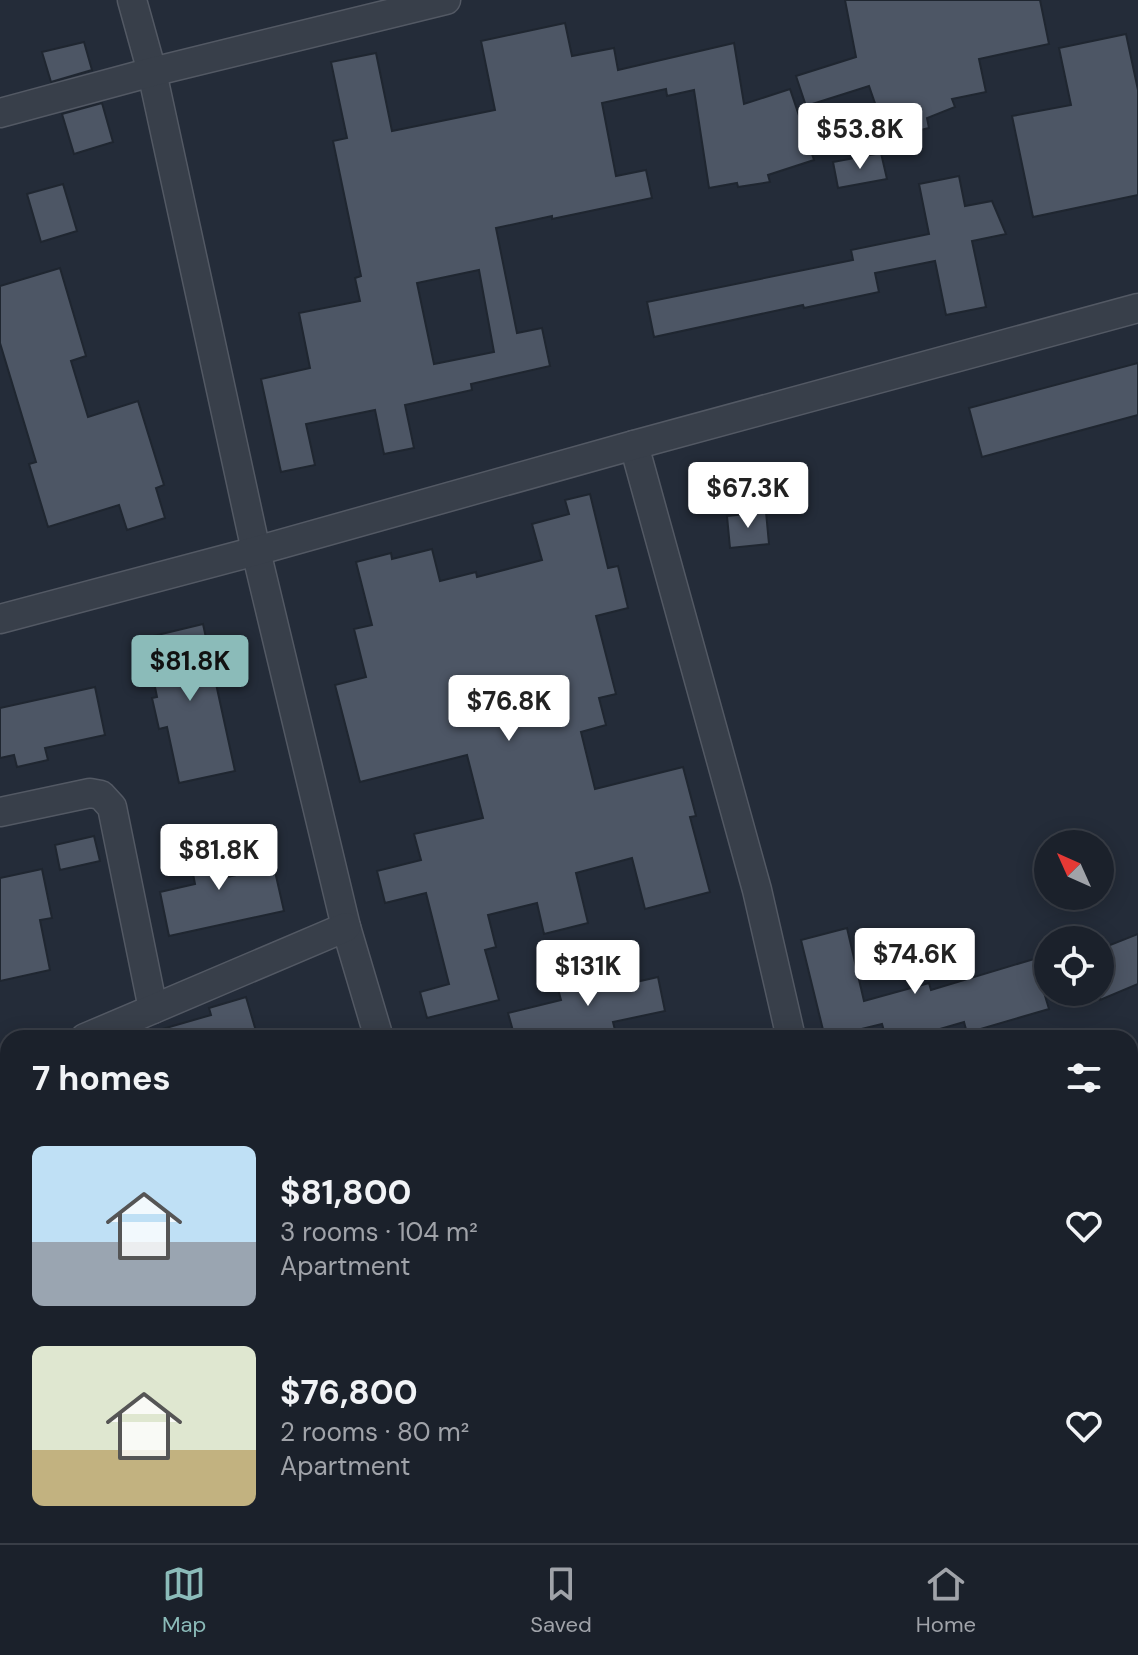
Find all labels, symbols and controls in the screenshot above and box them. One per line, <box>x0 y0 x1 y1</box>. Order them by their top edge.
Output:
pin: $53.8K <box>795 103 925 171</box>
text: $53.8K <box>816 112 904 146</box>
pin: $67.3K <box>683 462 813 530</box>
text: $67.3K <box>706 471 790 505</box>
pin: $81.8K <box>125 635 255 703</box>
text: $81.8K <box>149 644 231 678</box>
pin: $76.8K <box>444 675 574 743</box>
text: $76.8K <box>467 684 551 718</box>
pin: $81.8K <box>154 824 284 892</box>
north arrow <box>1034 830 1114 910</box>
map controls <box>1034 830 1114 1006</box>
text: $81.8K <box>178 833 260 867</box>
button: locate <box>1034 926 1114 1006</box>
pin: $74.6K <box>850 928 980 996</box>
text: $74.6K <box>873 937 957 971</box>
pin: $131K <box>532 940 644 1008</box>
text: $131K <box>554 949 622 983</box>
text: 7 homes <box>32 1056 171 1101</box>
icon: filters <box>1062 1056 1106 1100</box>
text: $81,800 <box>280 1170 412 1215</box>
icon: home <box>96 1178 192 1274</box>
icon: heart <box>1062 1204 1106 1248</box>
text: 3 rooms · 104 m² <box>280 1215 478 1249</box>
text: Apartment <box>280 1249 411 1283</box>
text: $76,800 <box>280 1370 418 1415</box>
icon: home <box>96 1378 192 1474</box>
icon: heart <box>1062 1404 1106 1448</box>
text: 2 rooms · 80 m² <box>280 1415 469 1449</box>
text: Apartment <box>280 1449 411 1483</box>
tab: Map <box>162 1562 206 1639</box>
tab: Saved <box>530 1562 592 1639</box>
tab: Home <box>916 1562 976 1639</box>

